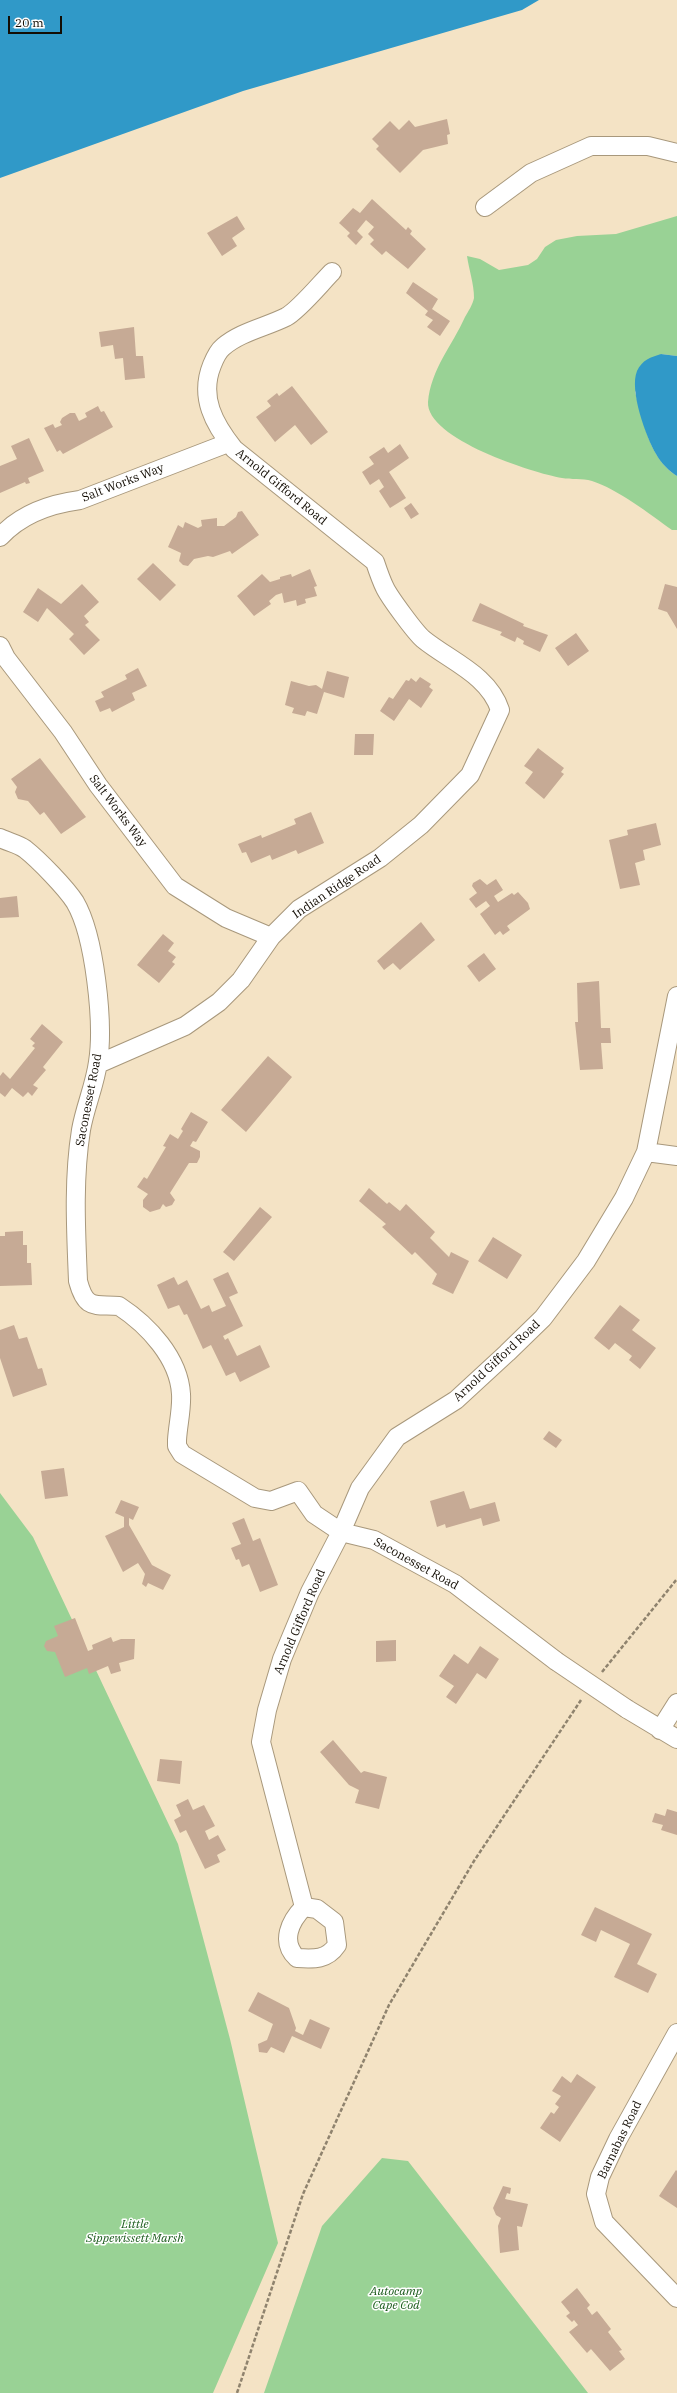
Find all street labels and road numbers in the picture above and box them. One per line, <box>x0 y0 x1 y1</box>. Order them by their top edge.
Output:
street label: Arnold Gifford Road <box>233 446 329 528</box>
street label: Salt Works Way <box>80 461 166 505</box>
street label: Salt Works Way <box>86 772 150 850</box>
street label: Indian Ridge Road <box>290 852 384 922</box>
street label: Saconesset Road <box>73 1052 105 1148</box>
street label: Arnold Gifford Road <box>451 1317 543 1405</box>
street label: Saconesset Road <box>371 1535 461 1593</box>
street label: Arnold Gifford Road <box>271 1567 329 1677</box>
street label: Barnabas Road <box>595 2099 645 2181</box>

